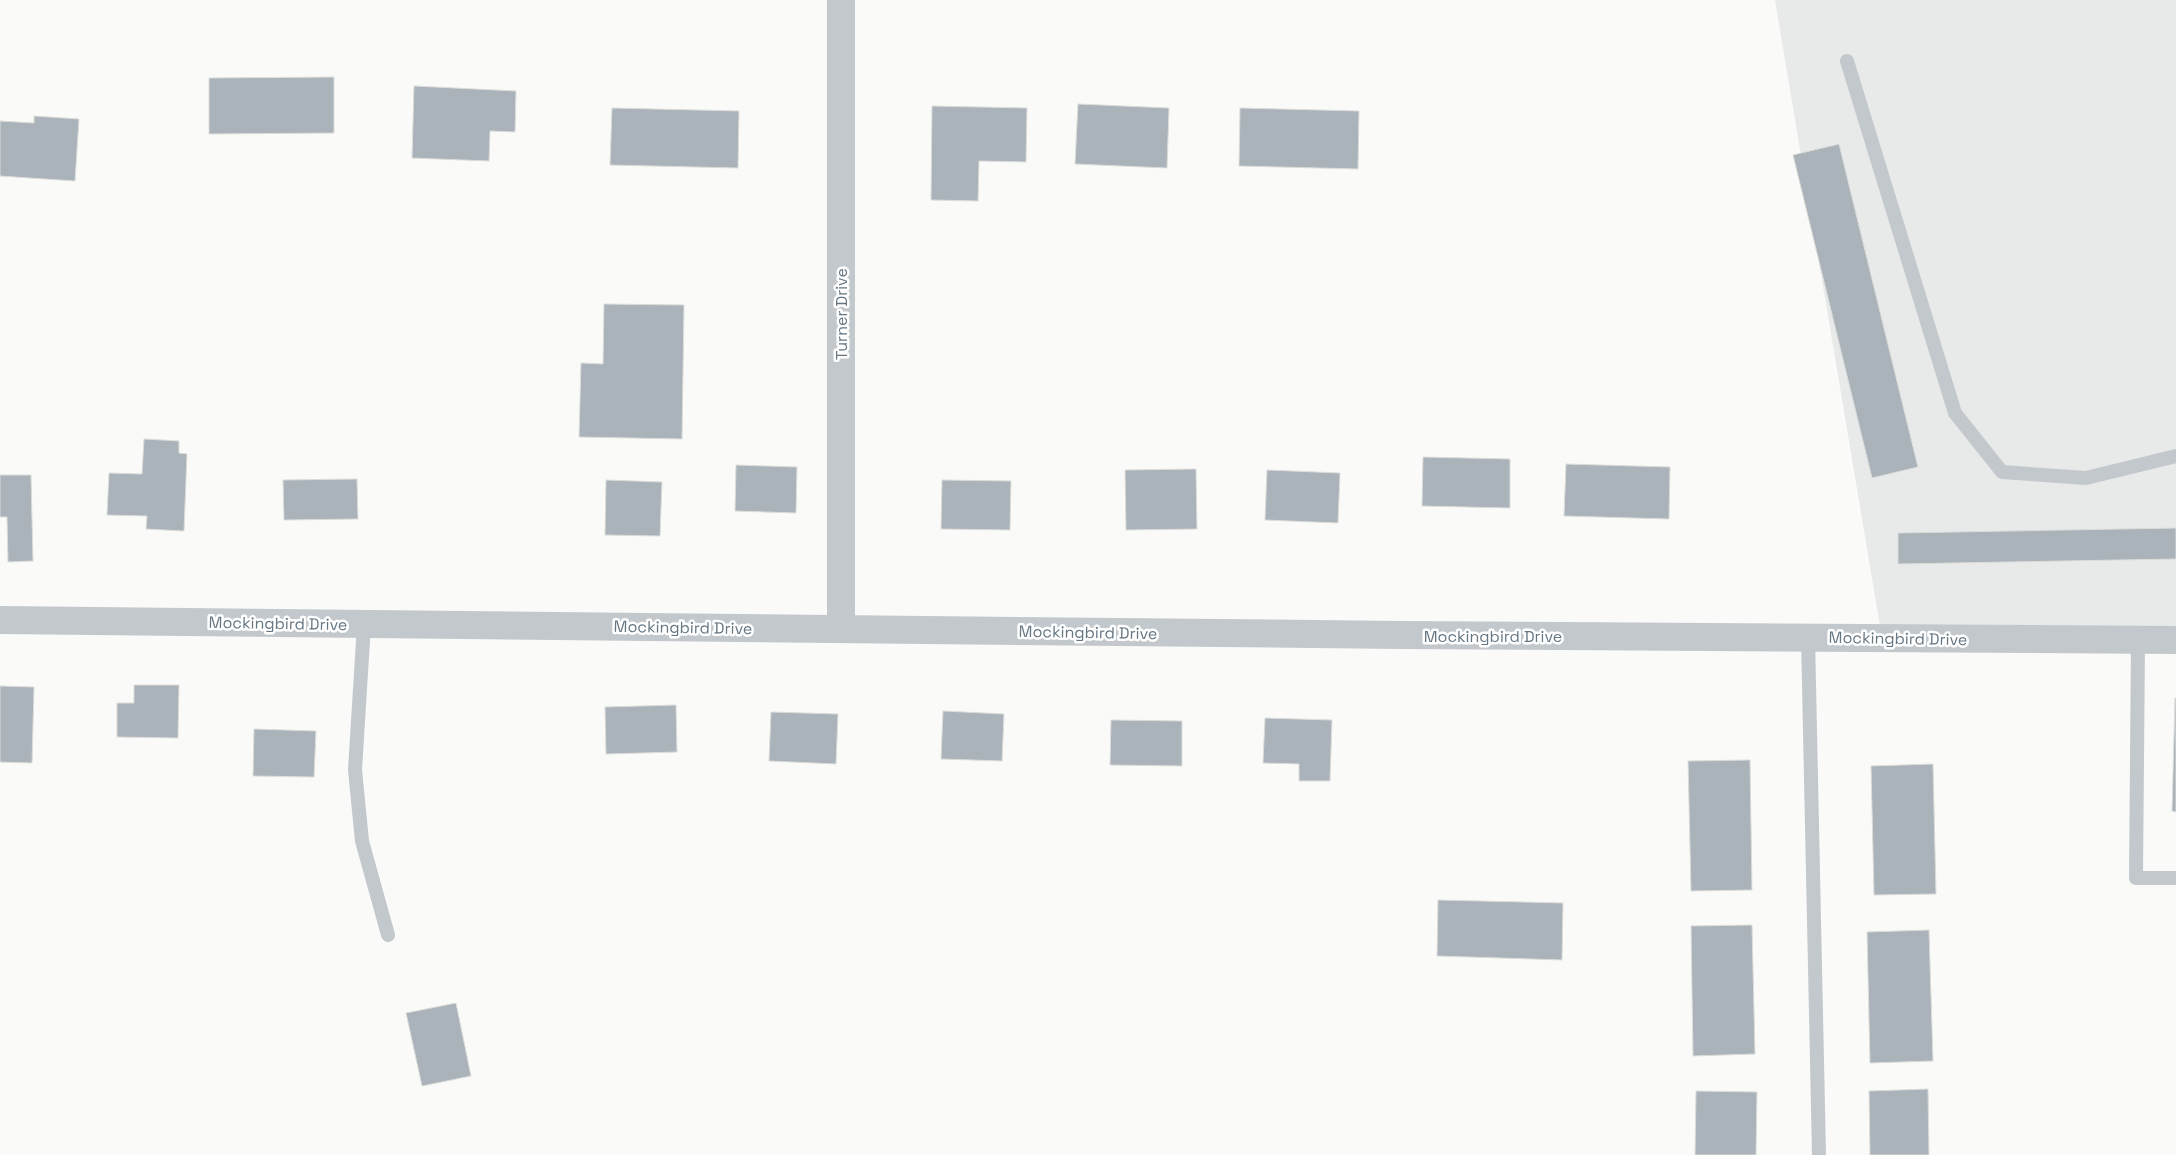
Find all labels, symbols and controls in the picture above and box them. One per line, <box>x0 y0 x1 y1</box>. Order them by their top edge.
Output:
street label: Turner Drive <box>831 268 852 360</box>
street label: Mockingbird Drive <box>209 612 347 635</box>
street label: Mockingbird Drive <box>614 616 752 639</box>
street label: Mockingbird Drive <box>1019 621 1157 644</box>
street label: Mockingbird Drive <box>1424 626 1562 647</box>
street label: Mockingbird Drive <box>1829 627 1967 650</box>

